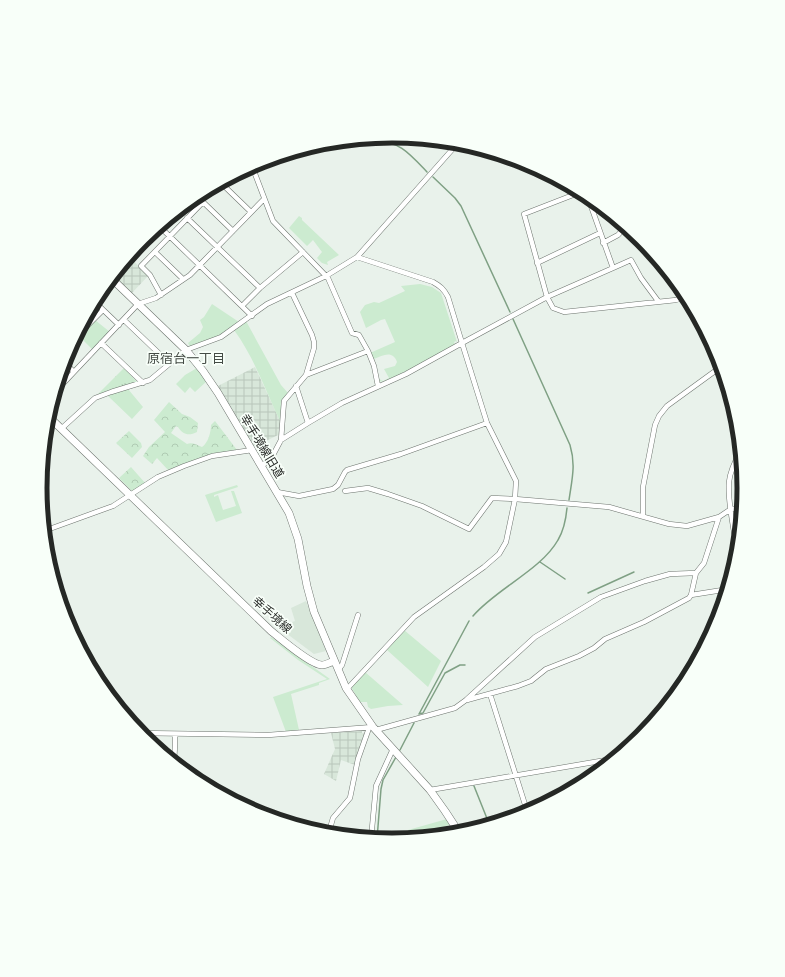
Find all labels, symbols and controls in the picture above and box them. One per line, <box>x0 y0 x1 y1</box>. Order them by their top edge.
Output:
district label: 原宿台一丁目 <box>147 350 225 367</box>
street label: 幸手境線旧道 <box>237 411 287 481</box>
street label: 幸手境線 <box>249 593 295 637</box>

